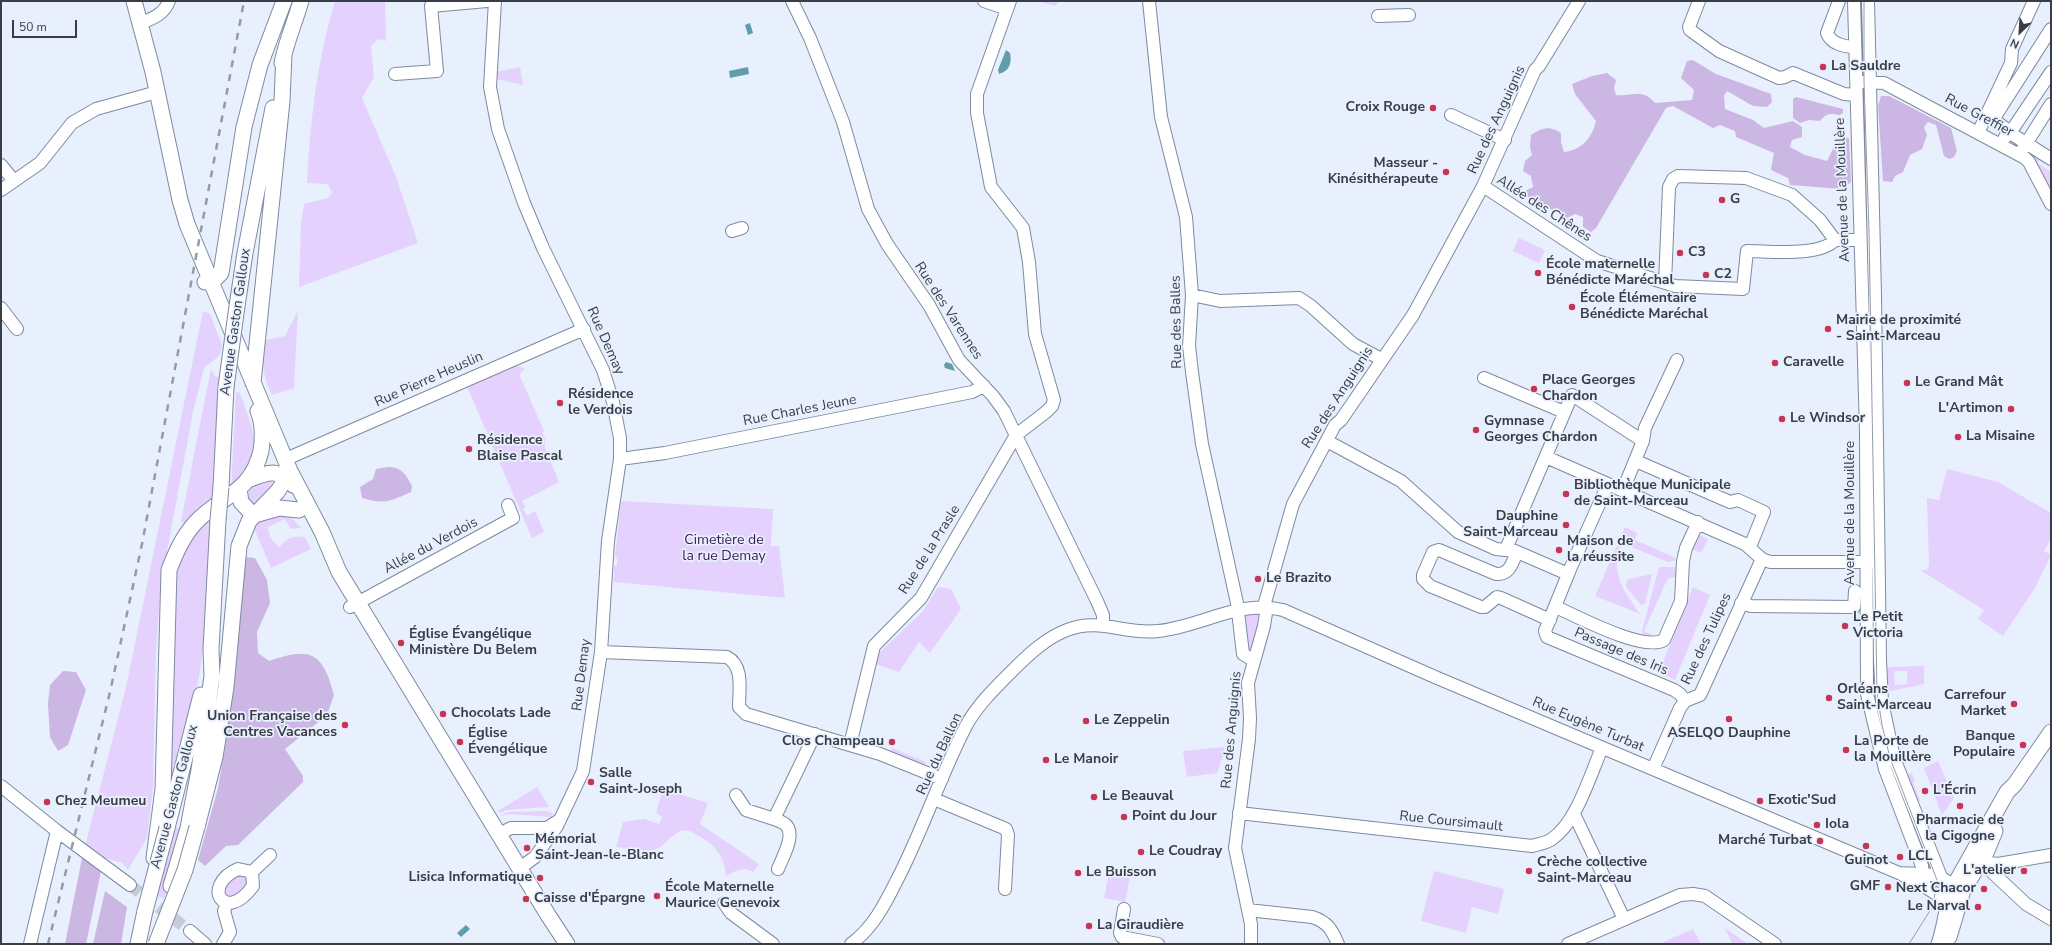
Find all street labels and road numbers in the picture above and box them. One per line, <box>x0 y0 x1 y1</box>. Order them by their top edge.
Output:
street label: Rue des Anguignis <box>1464 63 1530 177</box>
street label: Rue Greffier <box>1942 91 2016 141</box>
street label: Avenue de la Mouillère <box>1832 117 1854 263</box>
street label: Allée des Chênes <box>1493 172 1595 246</box>
street label: Avenue Gaston Galloux <box>217 247 255 397</box>
street label: Rue des Varennes <box>910 259 986 363</box>
street label: Rue des Balles <box>1168 275 1186 369</box>
street label: Rue Demay <box>583 304 627 378</box>
street label: Rue des Anguignis <box>1299 344 1377 452</box>
street label: Rue Pierre Heuslin <box>372 349 486 411</box>
street label: Rue Charles Jeune <box>742 392 858 430</box>
street label: Avenue de la Mouillère <box>1843 441 1859 585</box>
street label: Rue de la Prasle <box>896 502 964 598</box>
street label: Allée du Verdois <box>381 514 481 578</box>
street label: Rue des Tulipes <box>1678 590 1736 688</box>
street label: Passage des Iris <box>1571 625 1671 679</box>
street label: Rue Demay <box>569 638 595 712</box>
street label: Rue des Anguignis <box>1218 671 1246 789</box>
street label: Rue Eugène Turbat <box>1530 694 1646 756</box>
street label: Rue du Ballon <box>914 710 966 798</box>
street label: Avenue Gaston Galloux <box>148 723 202 871</box>
street label: Rue Coursimault <box>1398 808 1504 836</box>

